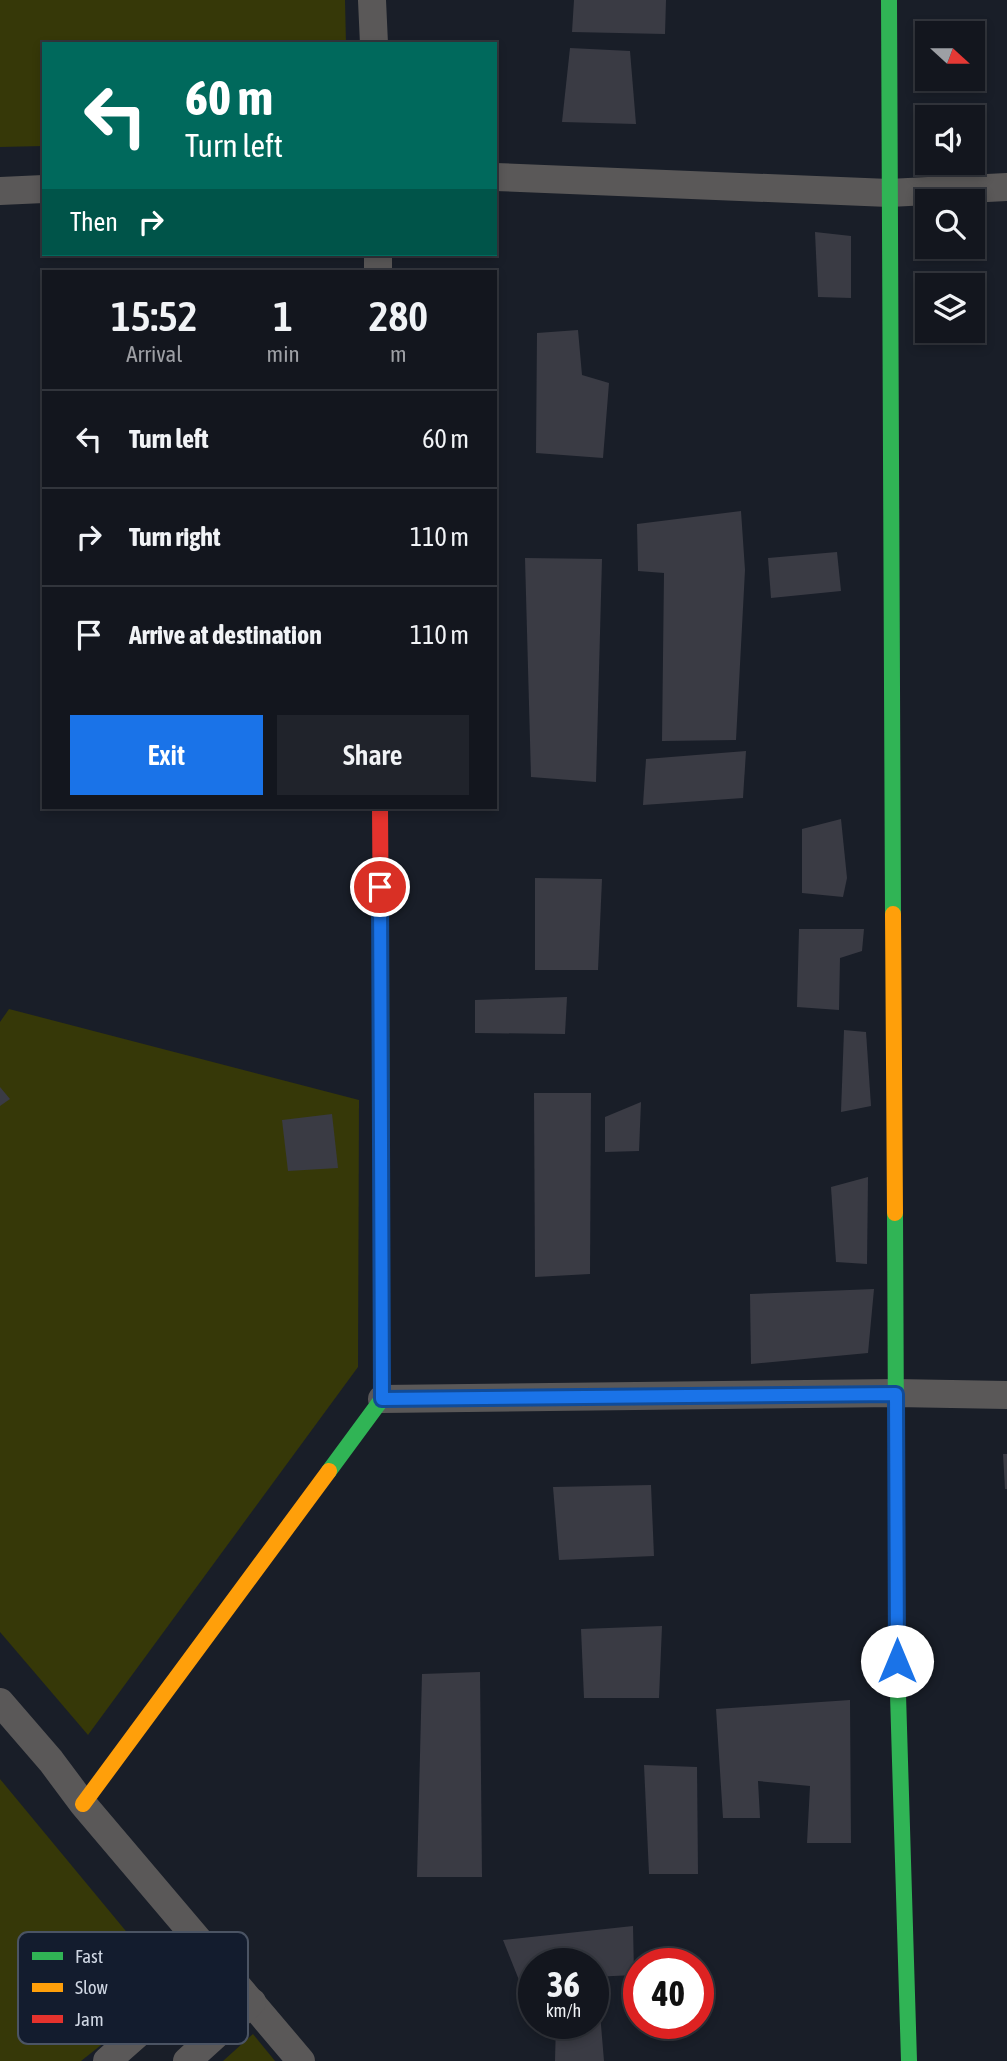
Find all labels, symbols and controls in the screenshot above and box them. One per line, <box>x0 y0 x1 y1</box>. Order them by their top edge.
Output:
north arrow <box>915 21 985 91</box>
map controls <box>915 21 985 343</box>
text: 60 m <box>185 69 273 125</box>
icon: left <box>70 70 161 161</box>
button: sound <box>915 105 985 175</box>
text: Turn left <box>185 127 283 164</box>
button: search <box>915 189 985 259</box>
icon: right <box>132 203 170 241</box>
text: Then <box>70 207 118 237</box>
button: layers <box>915 273 985 343</box>
text: 15:52 <box>111 292 198 340</box>
text: 1 <box>273 292 293 340</box>
text: 280 <box>369 292 428 340</box>
text: Arrival <box>126 341 182 367</box>
text: min <box>267 341 300 367</box>
text: m <box>390 341 407 367</box>
icon: left <box>70 420 108 458</box>
text: Turn left <box>129 424 209 454</box>
text: 60 m <box>422 424 469 454</box>
icon: right <box>70 518 108 556</box>
text: Turn right <box>129 522 220 552</box>
text: 110 m <box>410 522 469 552</box>
icon: arrive <box>70 616 108 654</box>
text: Arrive at destination <box>129 620 322 650</box>
text: 110 m <box>410 620 469 650</box>
button: Exit <box>70 715 263 795</box>
button: Share <box>277 715 469 795</box>
pin <box>350 857 410 917</box>
icon: arrive <box>361 868 399 906</box>
position arrow <box>860 1624 934 1698</box>
legend <box>18 1932 248 2044</box>
text: Fast <box>75 1945 103 1967</box>
speed limit sign: 40 <box>623 1948 714 2039</box>
text: 36 <box>547 1964 580 2004</box>
text: Slow <box>75 1976 109 1998</box>
text: km/h <box>546 2000 581 2021</box>
text: Jam <box>75 2008 104 2030</box>

